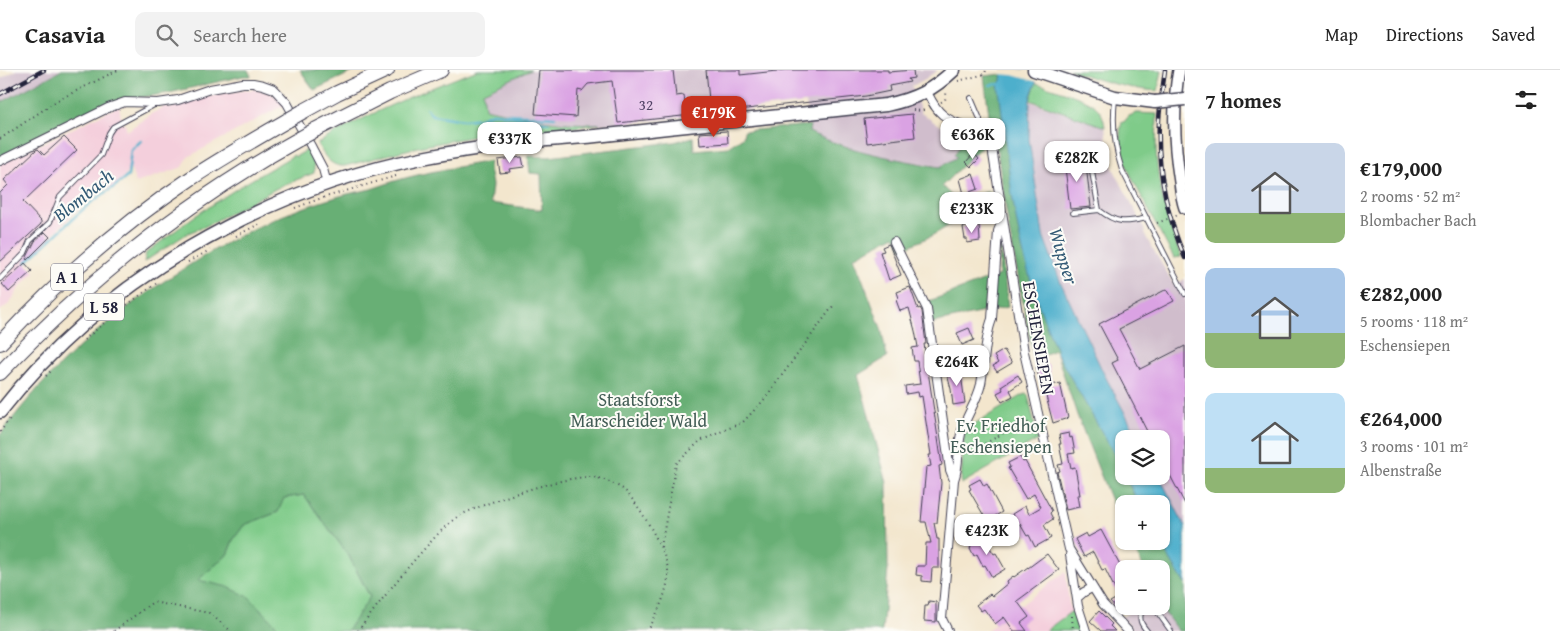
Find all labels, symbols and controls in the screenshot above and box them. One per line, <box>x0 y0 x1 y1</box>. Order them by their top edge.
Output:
search box <box>135 12 485 57</box>
text: Casavia <box>25 17 105 52</box>
icon: search <box>153 21 181 49</box>
text: Search here <box>193 21 287 49</box>
text: Map <box>1325 21 1358 48</box>
text: Directions <box>1386 21 1463 48</box>
text: Saved <box>1491 21 1535 48</box>
text: 7 homes <box>1205 85 1281 116</box>
icon: filters <box>1512 86 1540 114</box>
house number: 32 <box>639 94 653 115</box>
pin: €179K <box>679 96 749 138</box>
text: €179K <box>692 100 736 124</box>
pin: €636K <box>938 118 1008 160</box>
pin: €337K <box>475 122 545 164</box>
text: €636K <box>951 122 995 146</box>
text: €337K <box>488 126 532 150</box>
pin: €282K <box>1042 140 1112 183</box>
text: €282K <box>1055 145 1099 169</box>
text: €179,000 <box>1360 153 1442 184</box>
water label: Blombach <box>46 161 120 229</box>
icon: home <box>1245 163 1305 223</box>
text: 2 rooms · 52 m² <box>1360 184 1460 208</box>
pin: €233K <box>937 191 1007 234</box>
text: €233K <box>950 196 994 220</box>
text: Blombacher Bach <box>1360 208 1477 232</box>
water label: Wupper <box>1042 224 1086 288</box>
road number: A 1 <box>51 263 83 290</box>
text: €282,000 <box>1360 278 1442 309</box>
street label: ESCHENSIEPEN <box>1016 279 1062 397</box>
icon: home <box>1245 288 1305 348</box>
road number: L 58 <box>84 293 124 320</box>
text: 5 rooms · 118 m² <box>1360 309 1468 333</box>
text: Eschensiepen <box>1360 333 1450 357</box>
pin: €264K <box>922 344 992 387</box>
text: €264K <box>935 349 979 373</box>
park label: Staatsforst Marscheider Wald <box>571 386 708 434</box>
text: €264,000 <box>1360 403 1442 434</box>
park label: Ev. Friedhof Eschensiepen <box>950 412 1052 460</box>
icon: home <box>1245 413 1305 473</box>
map controls <box>1115 430 1170 615</box>
button: layers <box>1115 430 1170 485</box>
text: 3 rooms · 101 m² <box>1360 434 1468 458</box>
text: Albenstraße <box>1360 458 1442 482</box>
button: + <box>1115 495 1170 550</box>
pin: €423K <box>952 514 1022 556</box>
text: €423K <box>965 518 1009 542</box>
button: − <box>1115 560 1170 615</box>

